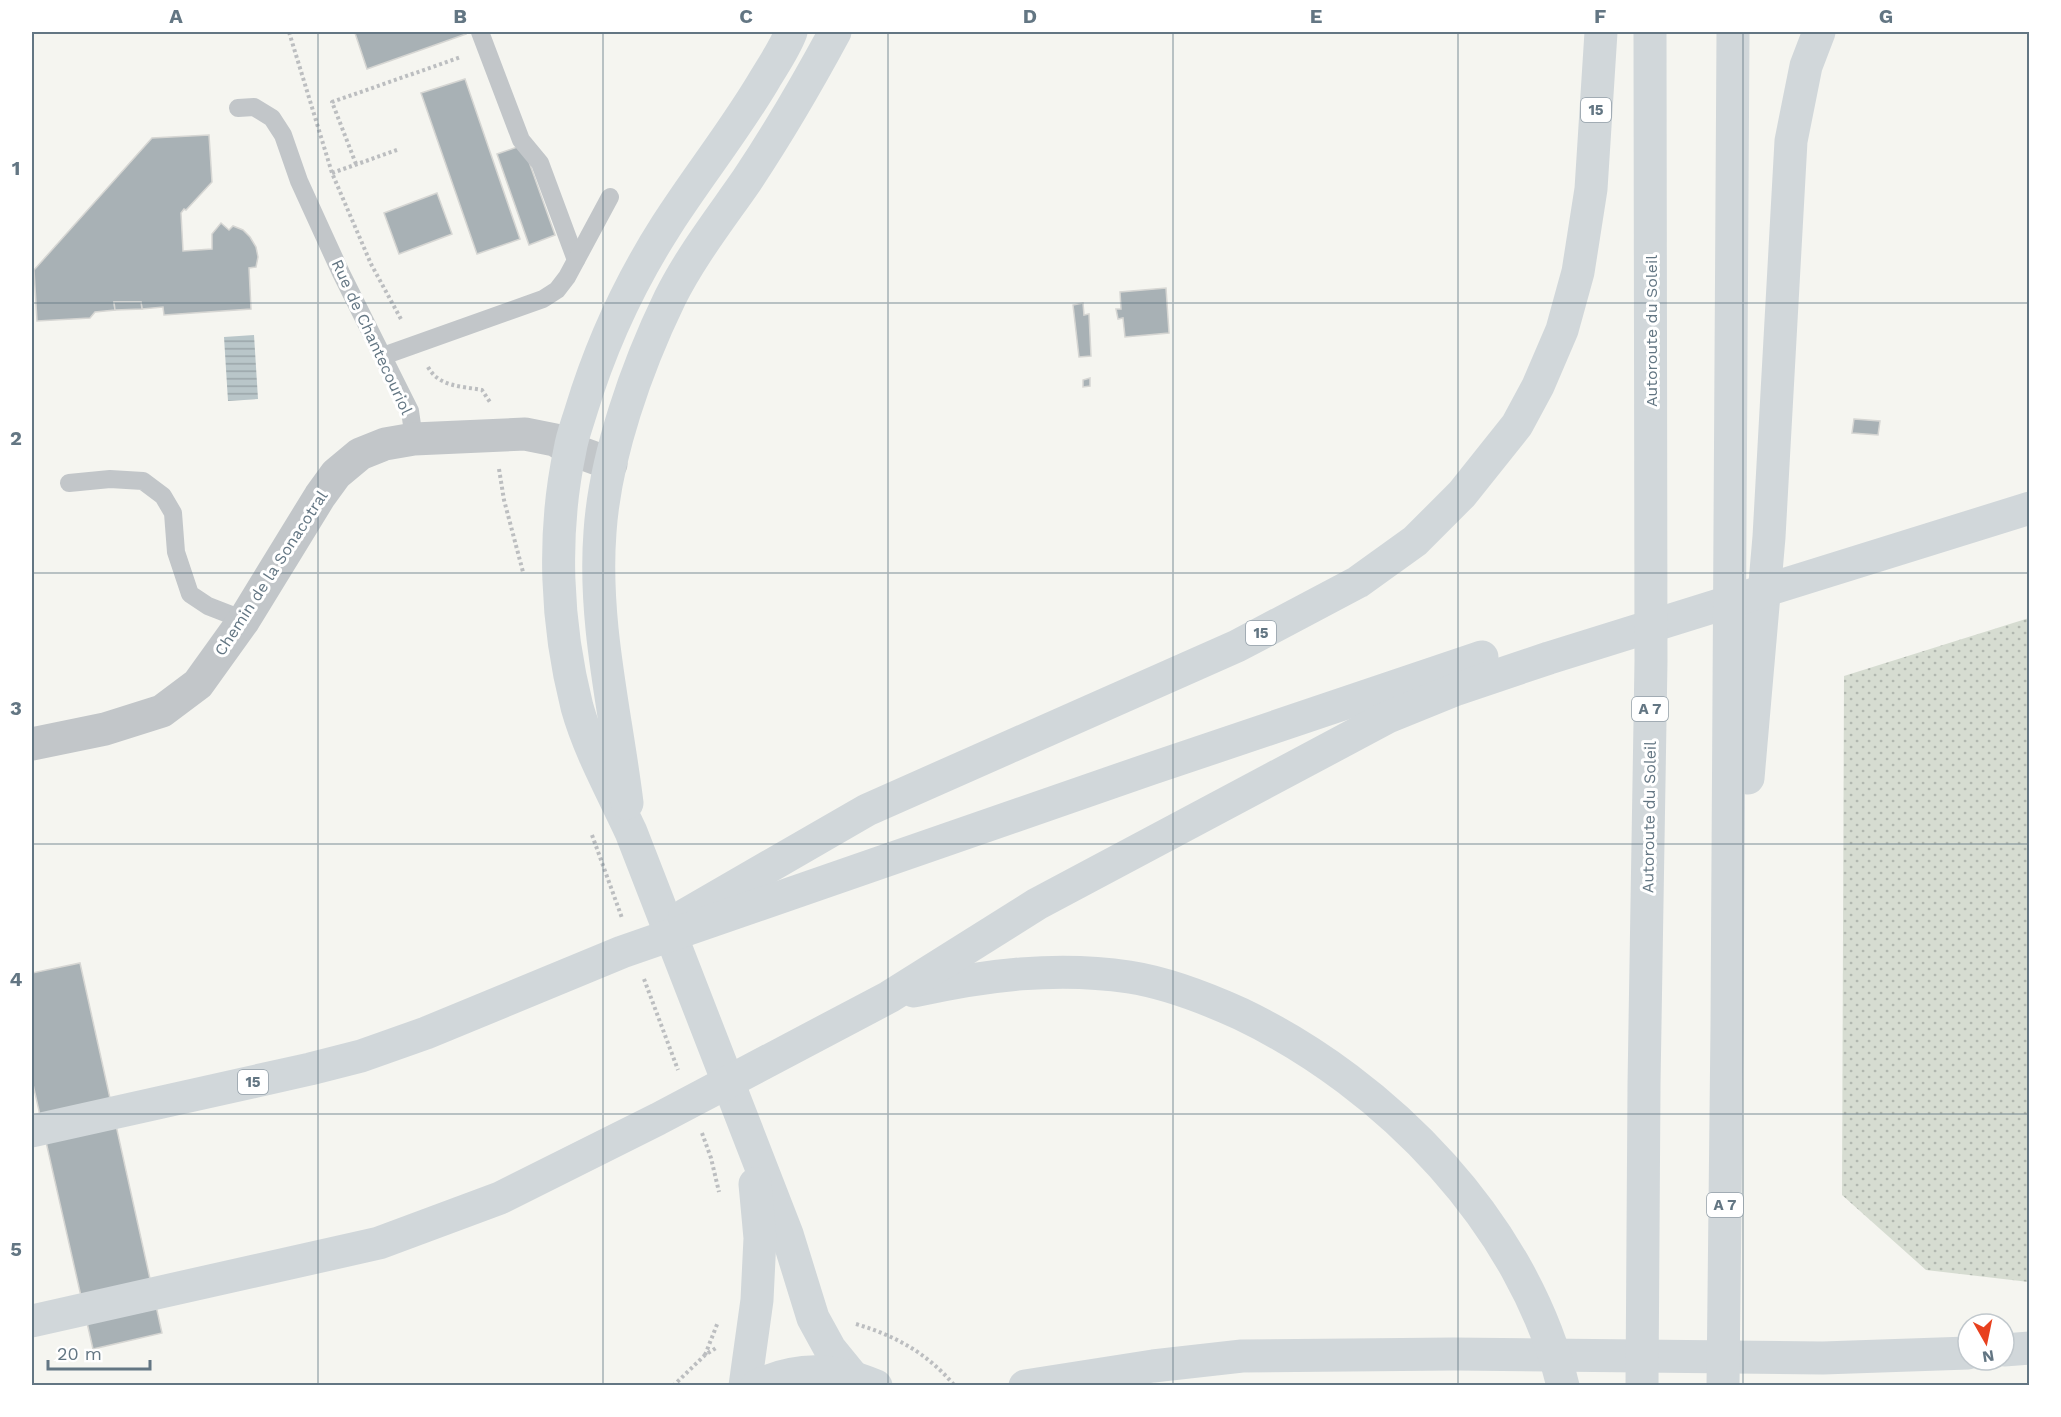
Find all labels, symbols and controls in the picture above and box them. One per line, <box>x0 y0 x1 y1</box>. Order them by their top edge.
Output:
text: A <box>169 4 183 28</box>
text: B <box>453 4 467 28</box>
text: C <box>739 4 753 28</box>
text: D <box>1023 4 1037 28</box>
text: E <box>1310 4 1322 28</box>
text: F <box>1594 4 1606 28</box>
text: G <box>1879 4 1893 28</box>
road number: 15 <box>1581 98 1611 122</box>
text: 1 <box>12 156 20 180</box>
street label: Autoroute du Soleil <box>1642 255 1661 407</box>
street label: Rue de Chantecouriol <box>328 256 416 418</box>
text: 2 <box>10 426 22 450</box>
street label: Chemin de la Sonacotral <box>210 487 332 659</box>
road number: 15 <box>1246 621 1276 645</box>
text: 3 <box>10 696 22 720</box>
road number: A 7 <box>1632 697 1668 721</box>
street label: Autoroute du Soleil <box>1638 741 1660 893</box>
text: 4 <box>10 967 23 991</box>
road number: 15 <box>238 1070 268 1094</box>
road number: A 7 <box>1707 1193 1743 1217</box>
text: 5 <box>10 1237 22 1261</box>
north arrow <box>1956 1312 2016 1372</box>
scale bar <box>48 1333 150 1371</box>
text: 20 m <box>57 1343 102 1364</box>
text: N <box>1981 1346 1996 1367</box>

